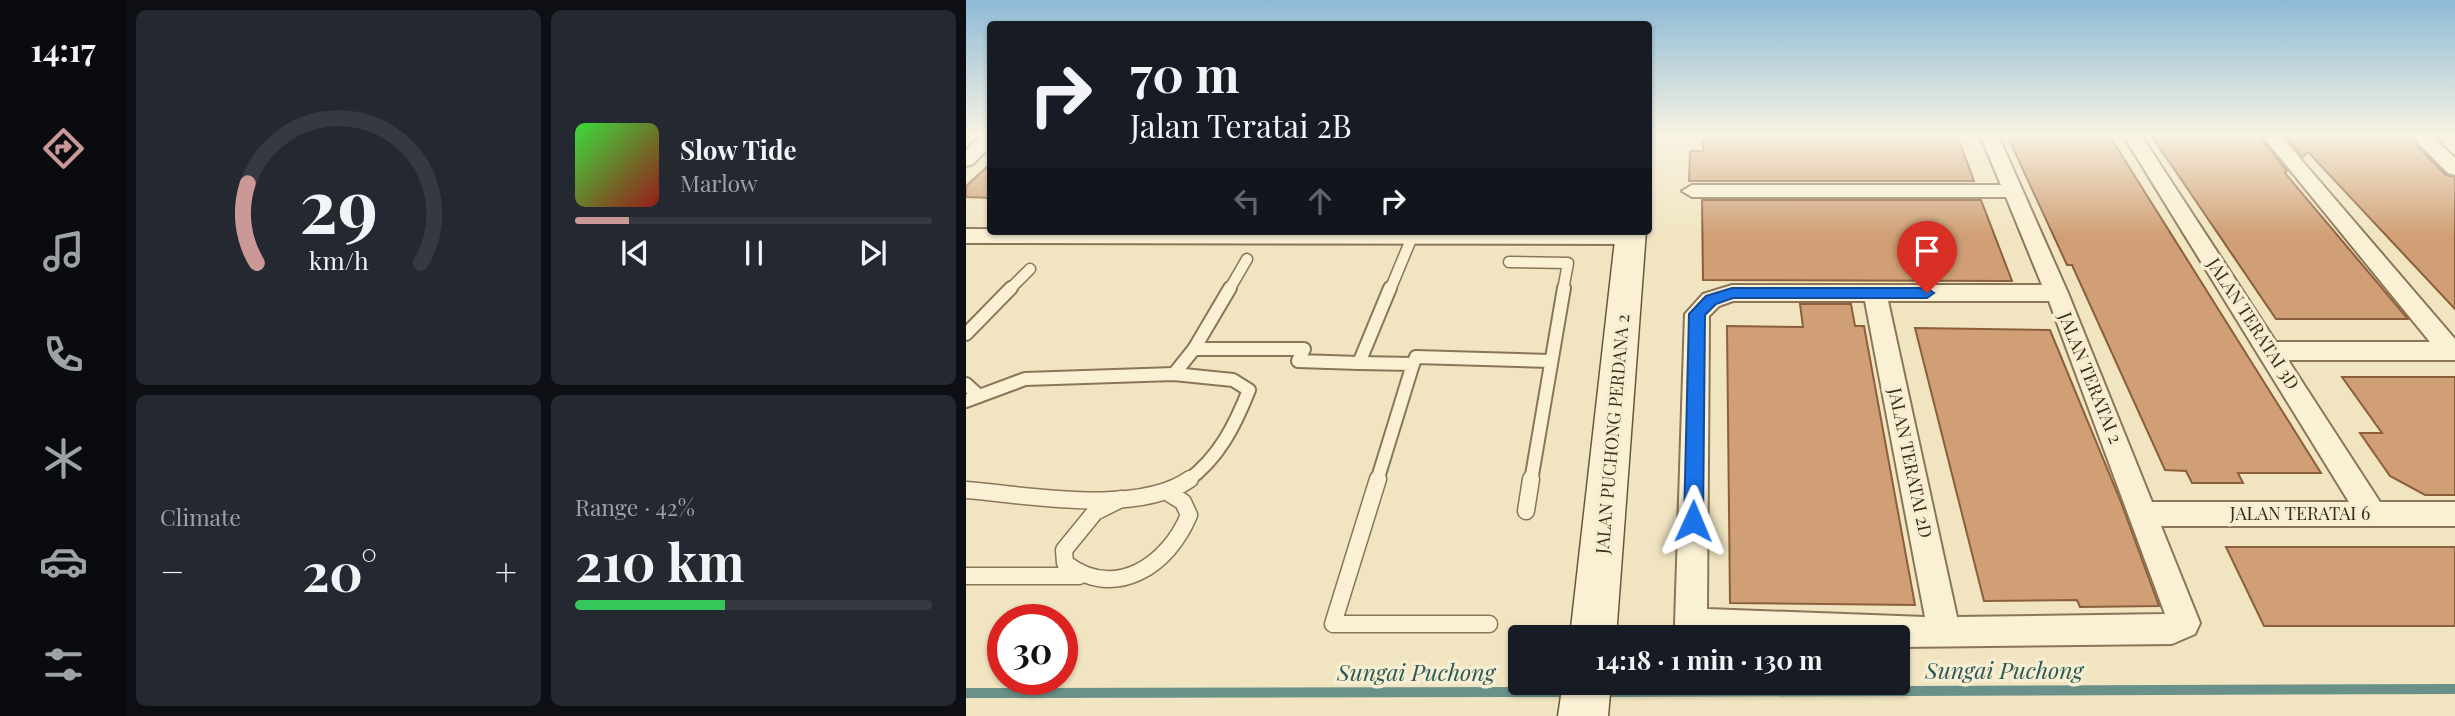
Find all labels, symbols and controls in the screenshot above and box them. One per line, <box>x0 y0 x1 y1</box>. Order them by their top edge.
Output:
text: 14:17 <box>30 27 96 70</box>
text: 70 m <box>1130 40 1240 105</box>
icon: right <box>1015 49 1106 140</box>
text: Jalan Teratai 2B <box>1130 103 1352 146</box>
icon: directions <box>39 124 88 173</box>
text: Slow Tide <box>680 132 797 167</box>
text: 29 <box>299 155 378 252</box>
text: Marlow <box>680 167 758 198</box>
icon: left <box>1228 182 1266 220</box>
icon: ahead <box>1301 182 1339 220</box>
icon: right <box>1374 182 1412 220</box>
pin <box>1897 221 1957 293</box>
icon: music <box>39 227 88 276</box>
icon: arrive <box>1908 232 1946 270</box>
icon: previous <box>616 234 654 272</box>
icon: pause <box>735 234 773 272</box>
icon: next <box>854 234 892 272</box>
text: km/h <box>309 243 369 276</box>
street label: JALAN TERATAI 3D <box>2202 252 2305 394</box>
street label: JALAN TERATAI 2 <box>2053 307 2128 447</box>
street label: JALAN PUCHONG PERDANA 2 <box>1589 313 1634 556</box>
icon: phone <box>39 330 88 379</box>
street label: JALAN TERATAI 2D <box>1883 385 1939 540</box>
icon: climate <box>39 434 88 483</box>
position arrow <box>1656 484 1730 558</box>
text: Range · 42% <box>575 491 695 522</box>
text: Climate <box>160 501 241 532</box>
street label: JALAN TERATAI 6 <box>2229 501 2370 525</box>
text: 210 km <box>575 526 745 595</box>
text: 20° <box>302 536 377 605</box>
icon: car <box>39 537 88 586</box>
text: − <box>160 545 185 596</box>
text: + <box>495 545 517 596</box>
speed limit sign: 30 <box>987 604 1078 695</box>
icon: filters <box>39 640 88 689</box>
text: 14:18 · 1 min · 130 m <box>1596 642 1823 677</box>
water label: Sungai Puchong <box>1924 654 2085 685</box>
water label: Sungai Puchong <box>1336 656 1497 687</box>

